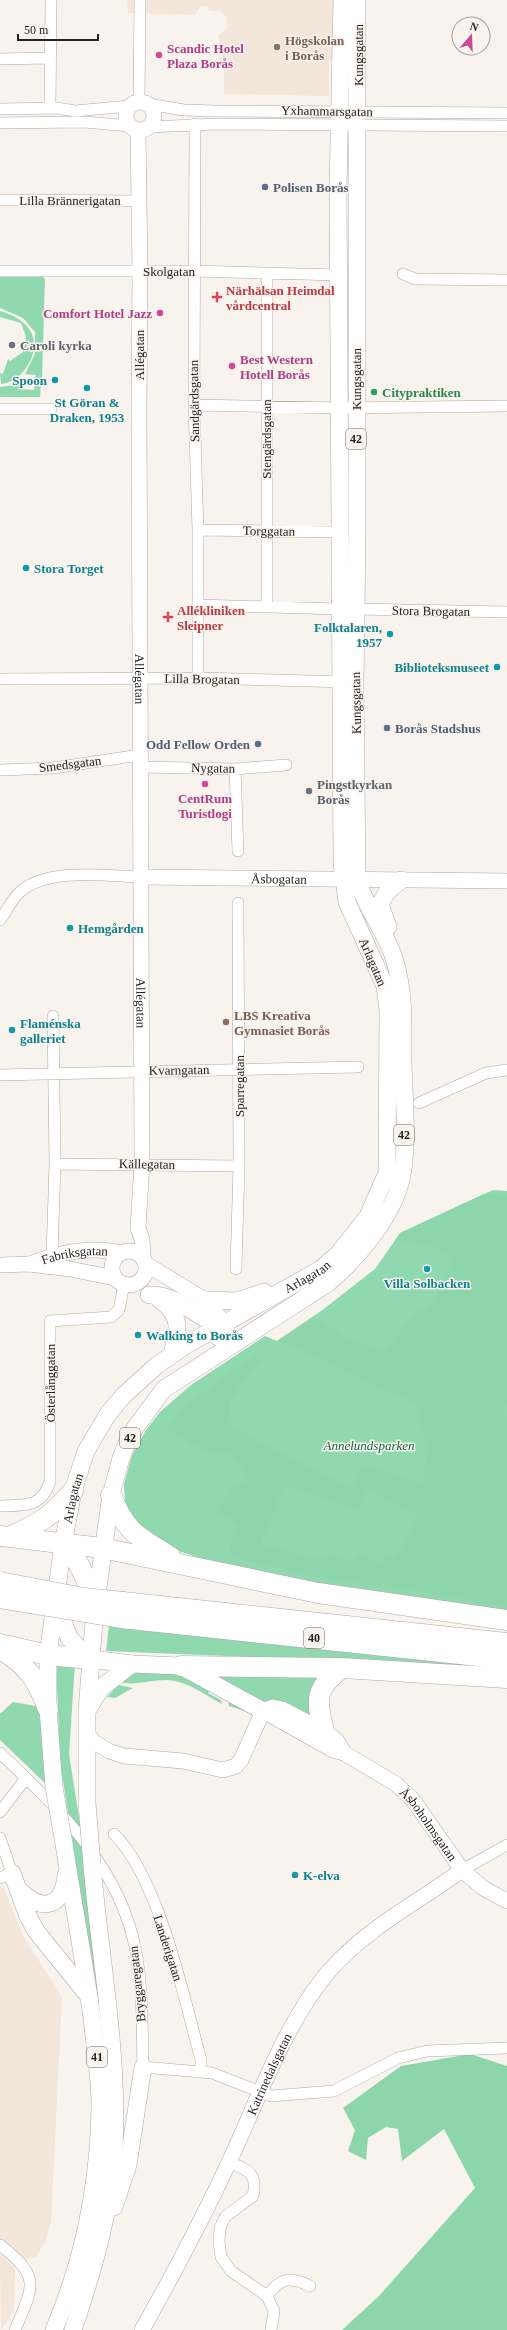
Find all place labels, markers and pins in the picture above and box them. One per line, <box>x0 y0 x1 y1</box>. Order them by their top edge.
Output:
place label: Högskolan i Borås <box>285 33 345 63</box>
place label: Scandic Hotel Plaza Borås <box>167 41 244 71</box>
marker: Högskolan i Borås <box>272 42 282 52</box>
marker: Scandic Hotel Plaza Borås <box>154 50 164 60</box>
place label: Polisen Borås <box>273 180 348 195</box>
marker: Polisen Borås <box>260 182 270 192</box>
place label: Närhälsan Heimdal vårdcentral <box>226 283 335 313</box>
marker: Närhälsan Heimdal vårdcentral <box>211 291 223 303</box>
place label: Comfort Hotel Jazz <box>43 306 152 321</box>
marker: Comfort Hotel Jazz <box>155 308 165 318</box>
place label: Caroli kyrka <box>20 338 92 353</box>
marker: Caroli kyrka <box>7 340 17 350</box>
place label: Best Western Hotell Borås <box>240 352 314 382</box>
marker: Best Western Hotell Borås <box>227 361 237 371</box>
place label: Spoon <box>12 373 48 388</box>
marker: Spoon <box>50 375 60 385</box>
marker: St Göran & Draken, 1953 <box>82 383 92 393</box>
place label: Citypraktiken <box>382 385 462 400</box>
marker: Citypraktiken <box>369 387 379 397</box>
place label: St Göran & Draken, 1953 <box>50 395 125 425</box>
place label: Stora Torget <box>34 561 104 576</box>
marker: Stora Torget <box>21 563 31 573</box>
place label: Allékliniken Sleipner <box>177 603 246 633</box>
marker: Allékliniken Sleipner <box>162 611 174 623</box>
place label: Folktalaren, 1957 <box>314 620 383 650</box>
marker: Folktalaren, 1957 <box>385 629 395 639</box>
place label: Biblioteksmuseet <box>394 660 490 675</box>
marker: Biblioteksmuseet <box>492 662 502 672</box>
place label: Borås Stadshus <box>395 721 481 736</box>
marker: Borås Stadshus <box>382 723 392 733</box>
place label: Odd Fellow Orden <box>146 737 251 752</box>
marker: Odd Fellow Orden <box>253 739 263 749</box>
place label: Pingstkyrkan Borås <box>317 777 393 807</box>
marker: CentRum Turistlogi <box>200 779 210 789</box>
marker: Pingstkyrkan Borås <box>304 786 314 796</box>
place label: CentRum Turistlogi <box>178 791 232 821</box>
place label: Hemgården <box>78 921 144 936</box>
marker: Hemgården <box>65 923 75 933</box>
place label: LBS Kreativa Gymnasiet Borås <box>234 1008 330 1038</box>
place label: Flaménska galleriet <box>20 1016 81 1046</box>
marker: LBS Kreativa Gymnasiet Borås <box>221 1017 231 1027</box>
marker: Flaménska galleriet <box>7 1025 17 1035</box>
marker: Villa Solbacken <box>422 1264 432 1274</box>
place label: Villa Solbacken <box>384 1276 471 1291</box>
place label: Walking to Borås <box>146 1328 243 1343</box>
marker: Walking to Borås <box>133 1330 143 1340</box>
place label: K-elva <box>303 1868 340 1883</box>
marker: K-elva <box>290 1870 300 1880</box>

